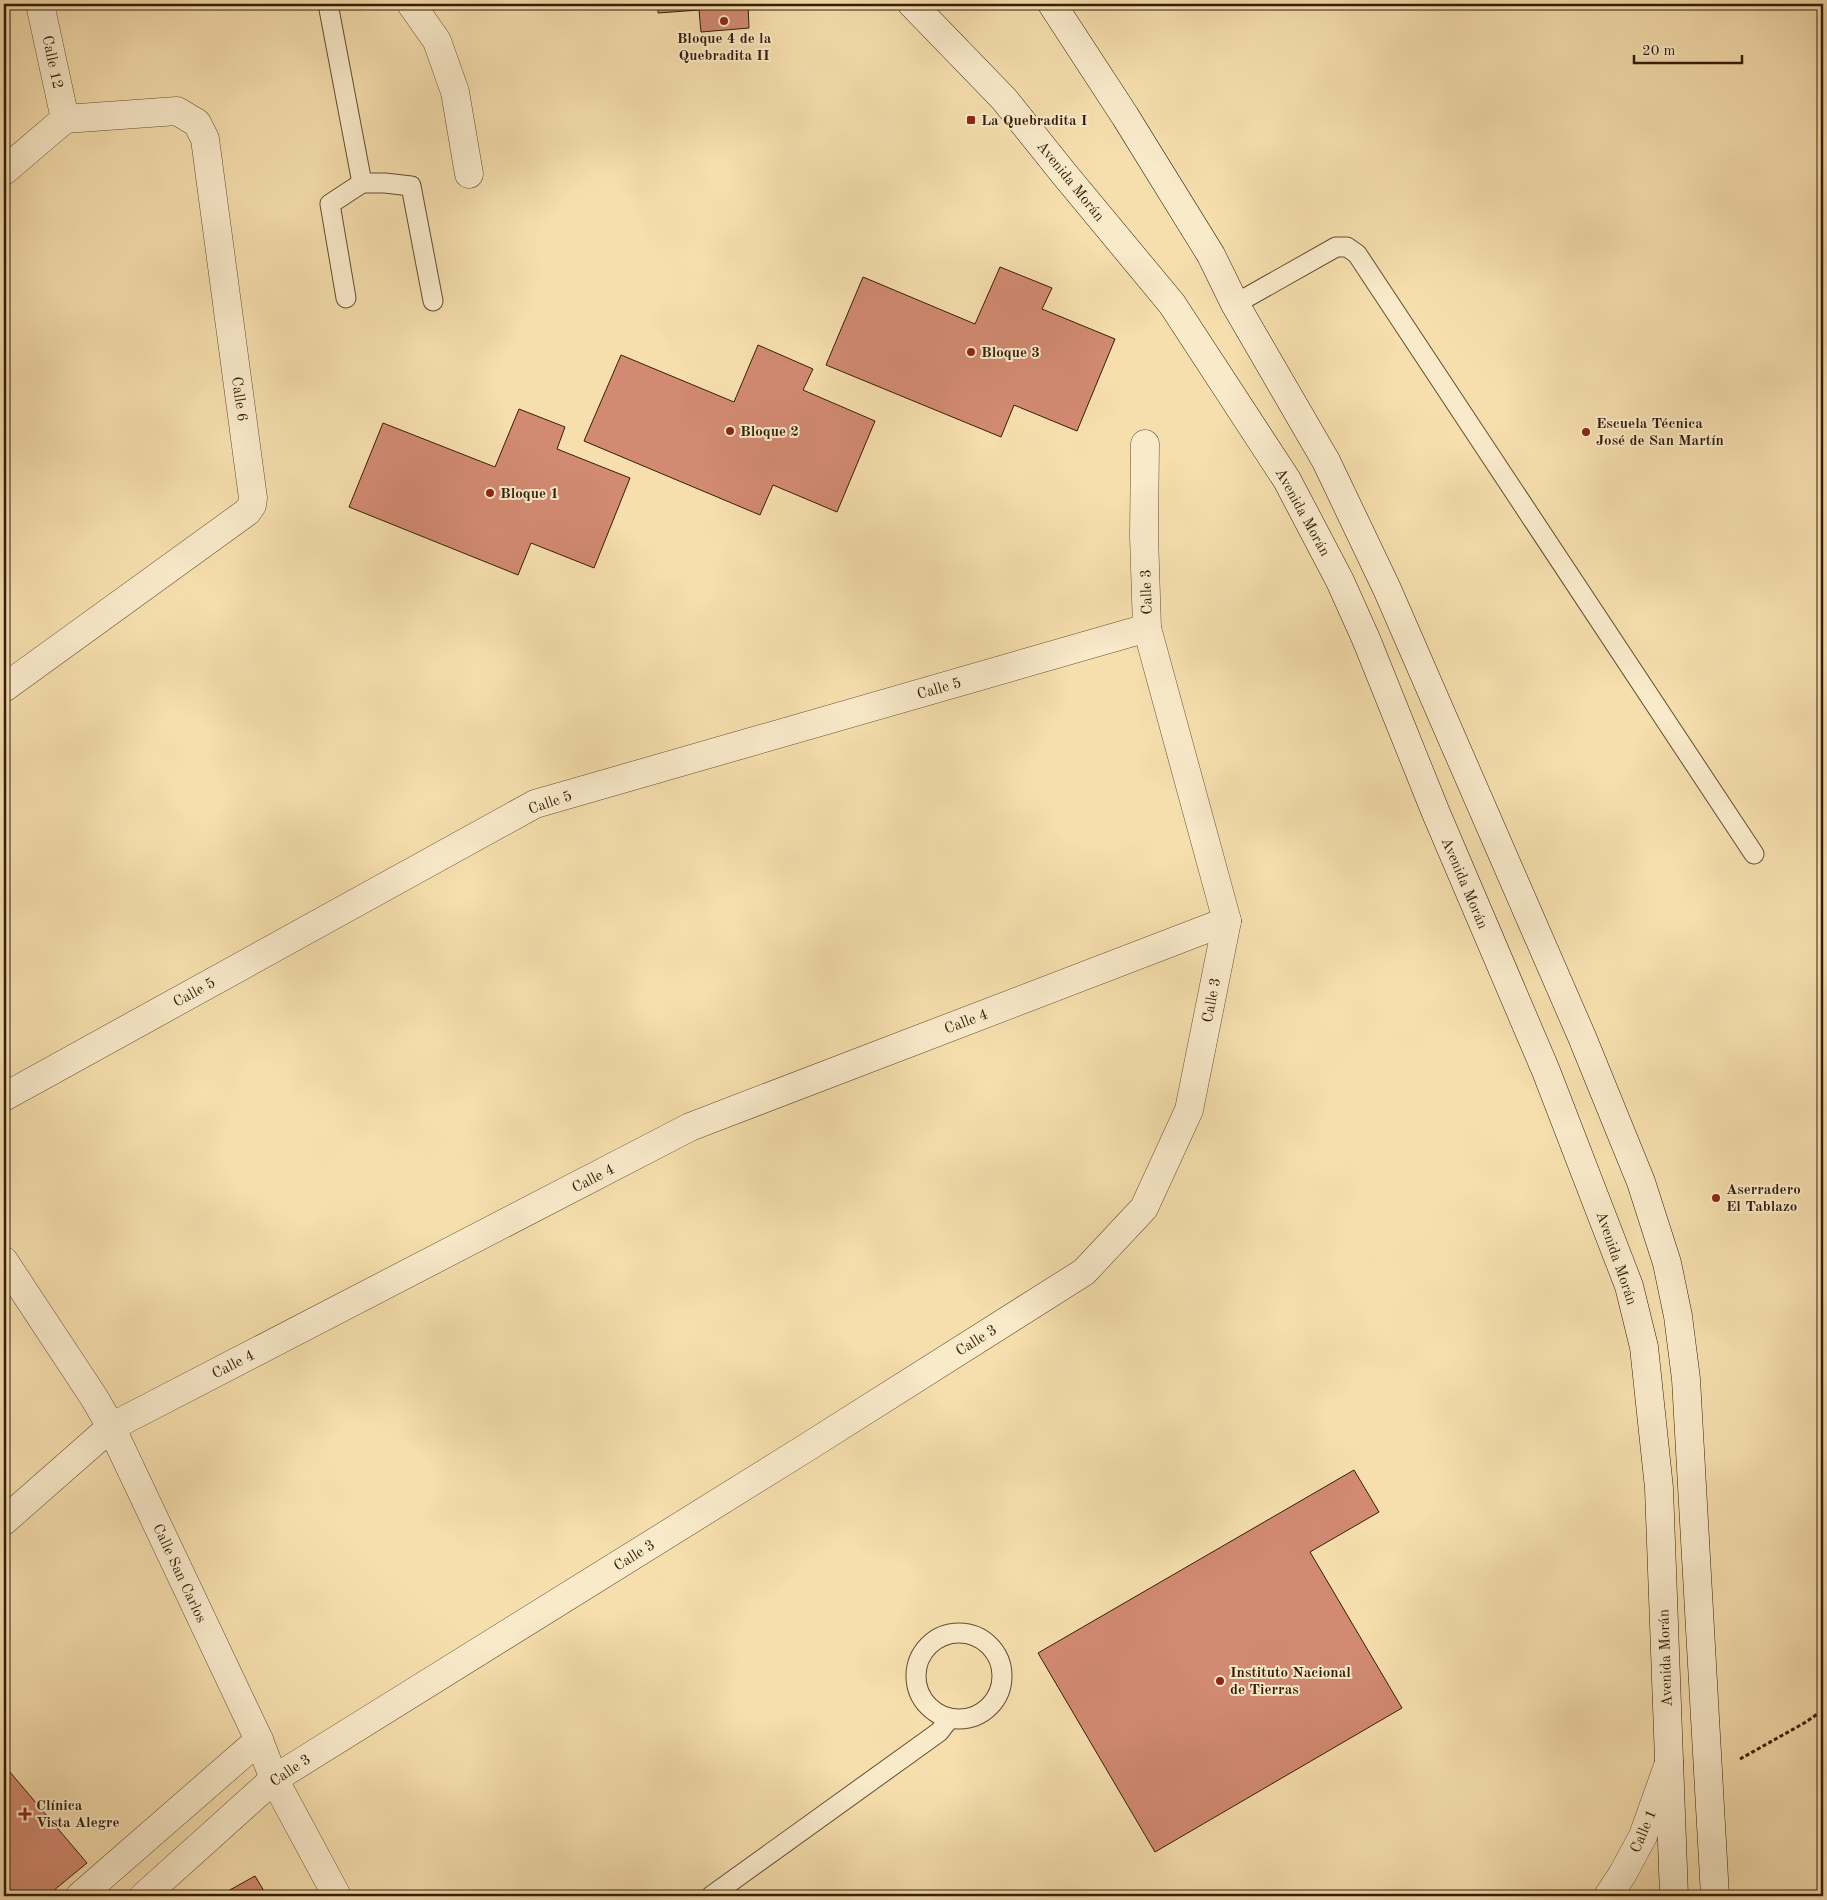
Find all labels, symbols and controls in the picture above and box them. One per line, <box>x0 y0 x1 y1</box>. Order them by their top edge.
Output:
marker: Bloque 4 de la Quebradita II <box>718 15 730 27</box>
place label: Bloque 4 de la Quebradita II <box>677 32 772 64</box>
scale bar <box>1634 32 1742 64</box>
street label: Calle 12 <box>39 34 64 90</box>
text: 20 m <box>1642 44 1676 59</box>
marker: La Quebradita I <box>965 114 977 126</box>
place label: La Quebradita I <box>981 114 1087 129</box>
street label: Avenida Morán <box>1033 139 1106 225</box>
marker: Bloque 3 <box>965 346 977 358</box>
place label: Bloque 3 <box>981 346 1040 361</box>
street label: Calle 6 <box>228 376 249 423</box>
place label: Escuela Técnica José de San Martín <box>1596 417 1724 449</box>
marker: Bloque 2 <box>724 425 736 437</box>
place label: Bloque 2 <box>740 425 799 440</box>
marker: Escuela Técnica José de San Martín <box>1580 426 1592 438</box>
street label: Avenida Morán <box>1271 466 1332 559</box>
marker: Bloque 1 <box>484 487 496 499</box>
place label: Bloque 1 <box>500 487 559 502</box>
street label: Calle 3 <box>1139 569 1156 615</box>
street label: Calle 5 <box>916 676 963 703</box>
street label: Calle 5 <box>527 789 574 818</box>
street label: Avenida Morán <box>1438 836 1490 932</box>
street label: Calle 5 <box>171 976 218 1011</box>
street label: Calle 3 <box>1201 977 1224 1024</box>
street label: Calle 4 <box>943 1007 990 1038</box>
street label: Calle 4 <box>570 1162 617 1196</box>
place label: Aserradero El Tablazo <box>1726 1183 1801 1215</box>
marker: Aserradero El Tablazo <box>1710 1192 1722 1204</box>
street label: Avenida Morán <box>1593 1210 1639 1307</box>
street label: Calle 3 <box>954 1323 1000 1360</box>
street label: Calle 4 <box>210 1348 257 1382</box>
street label: Calle San Carlos <box>149 1522 208 1625</box>
street label: Calle 3 <box>612 1538 658 1575</box>
street label: Avenida Morán <box>1657 1609 1676 1707</box>
place label: Instituto Nacional de Tierras <box>1230 1666 1351 1698</box>
marker: Instituto Nacional de Tierras <box>1214 1675 1226 1687</box>
street label: Calle 3 <box>268 1752 314 1790</box>
place label: Clínica Vista Alegre <box>36 1799 120 1831</box>
marker: Clínica Vista Alegre <box>18 1807 32 1821</box>
street label: Calle 1 <box>1629 1808 1660 1855</box>

